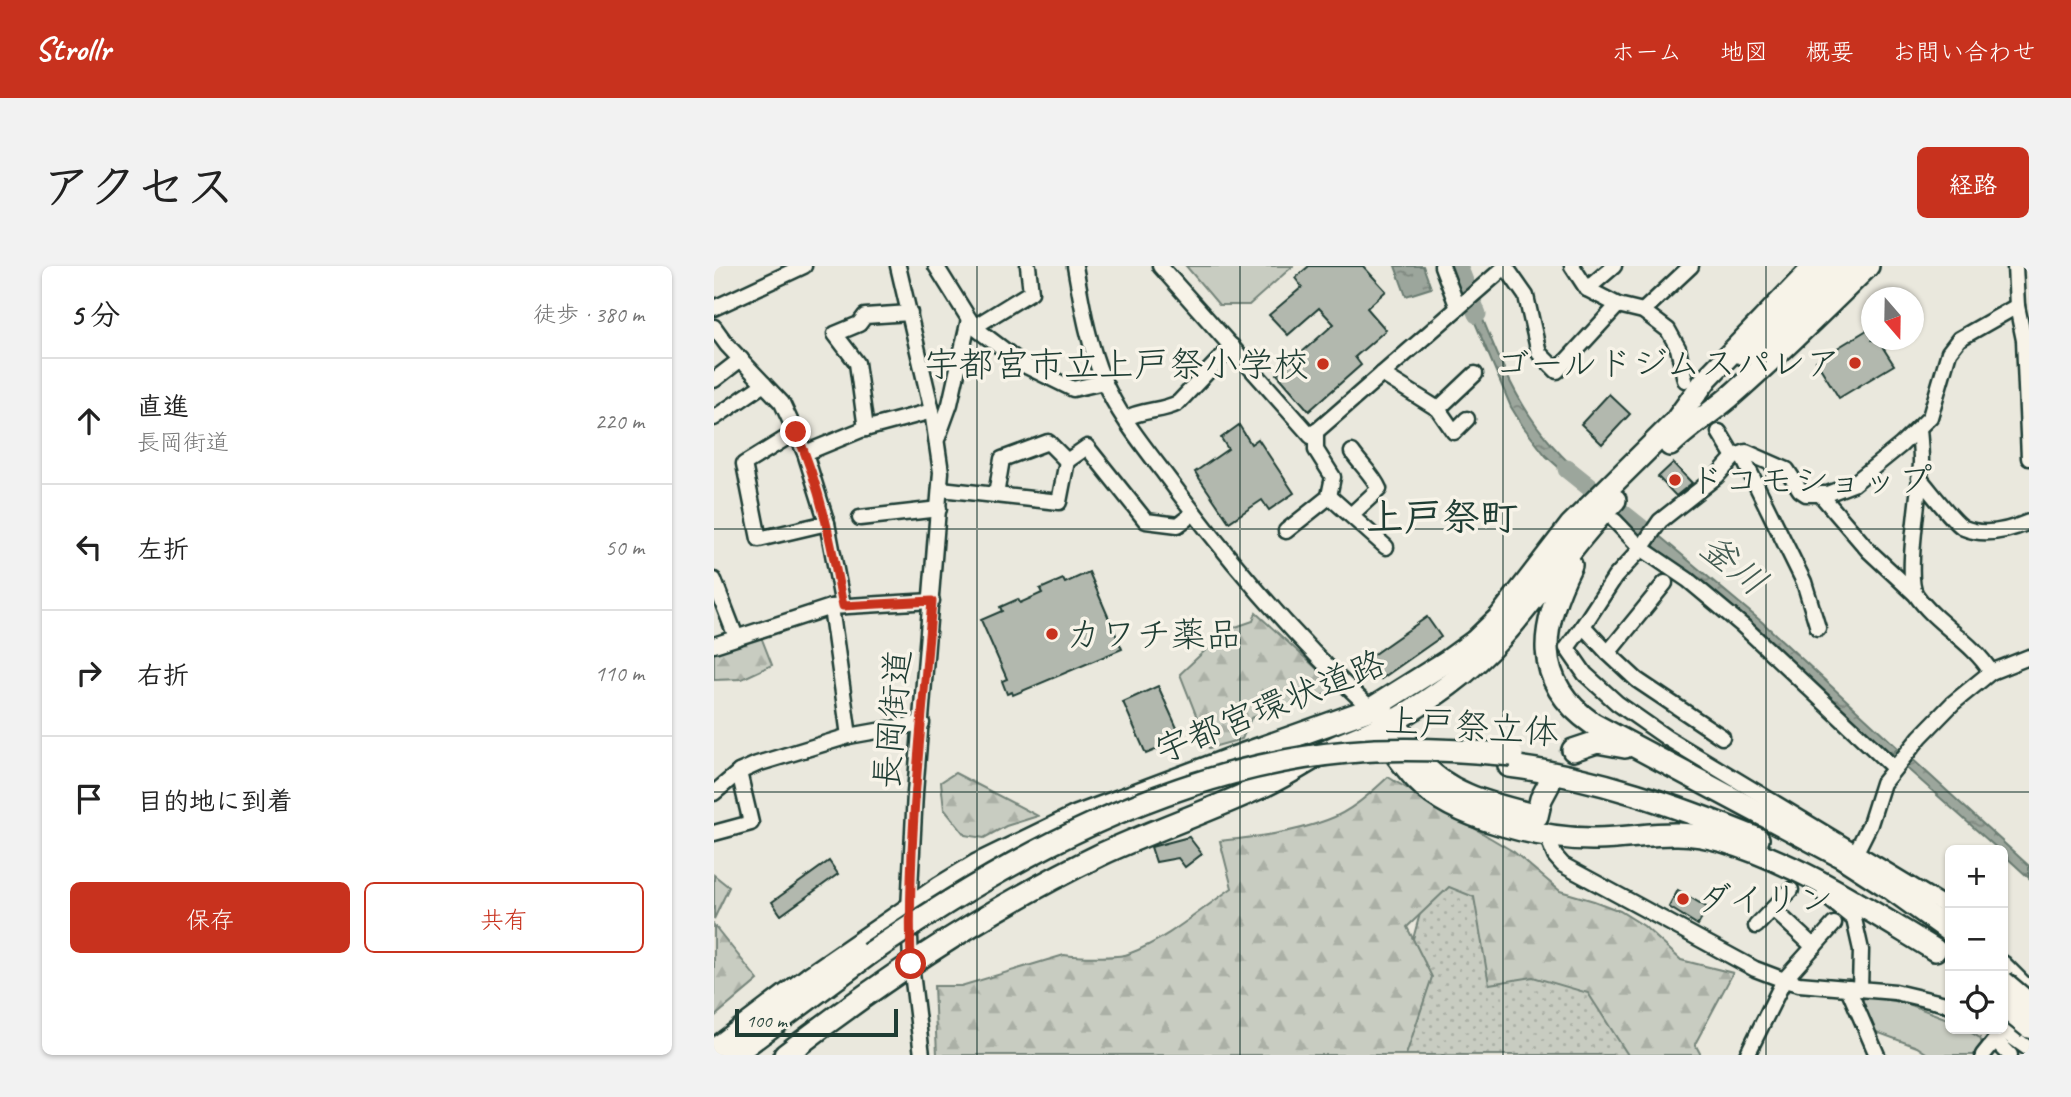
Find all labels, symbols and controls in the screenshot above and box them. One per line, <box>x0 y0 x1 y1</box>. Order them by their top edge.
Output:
text: Strollr <box>35 28 110 70</box>
text: ホーム <box>1611 37 1682 67</box>
text: 地図 <box>1720 37 1768 67</box>
text: 概要 <box>1806 37 1854 67</box>
text: お問い合わせ <box>1892 37 2036 67</box>
button: 経路 <box>1917 147 2029 218</box>
text: アクセス <box>42 156 235 218</box>
north arrow <box>1861 287 1924 350</box>
text: 5 分 <box>70 296 120 334</box>
text: 徒歩 · 380 m <box>533 300 644 329</box>
place label: ゴールドジムスパレア <box>1494 341 1841 386</box>
place label: 宇都宮市立上戸祭小学校 <box>924 342 1309 387</box>
marker: ゴールドジムスパレア <box>1847 355 1863 371</box>
marker: 宇都宮市立上戸祭小学校 <box>1315 356 1331 372</box>
text: 直進 <box>137 390 189 423</box>
icon: ahead <box>70 402 108 440</box>
text: 220 m <box>595 407 644 436</box>
route end <box>780 416 811 447</box>
text: 長岡街道 <box>137 428 229 457</box>
place label: ドコモショップ <box>1689 458 1933 503</box>
marker: ドコモショップ <box>1667 472 1683 488</box>
district label: 上戸祭町 <box>1366 494 1518 541</box>
water label: 釜川 <box>1690 523 1777 606</box>
icon: left <box>70 528 108 566</box>
text: 左折 <box>137 533 189 566</box>
text: 50 m <box>605 533 644 562</box>
place label: カワチ薬品 <box>1066 612 1241 657</box>
marker: カワチ薬品 <box>1044 626 1060 642</box>
street label: 宇都宮環状道路 <box>1148 640 1392 773</box>
street label: 長岡街道 <box>864 647 921 791</box>
icon: right <box>70 654 108 692</box>
text: 右折 <box>137 659 189 692</box>
text: 110 m <box>595 659 644 688</box>
street label: 上戸祭立体 <box>1383 698 1561 755</box>
icon: arrive <box>70 780 108 818</box>
text: 目的地に到着 <box>137 785 293 818</box>
map controls <box>1945 845 2008 1034</box>
button: + <box>1945 845 2008 908</box>
place label: ダイリン <box>1697 877 1834 922</box>
button: 保存 <box>70 882 350 953</box>
button: 共有 <box>364 882 644 953</box>
marker: ダイリン <box>1675 891 1691 907</box>
button: − <box>1945 908 2008 971</box>
route start <box>895 948 926 979</box>
button: locate <box>1945 971 2008 1034</box>
scale bar <box>735 1006 898 1038</box>
text: 100 m <box>746 1009 787 1033</box>

